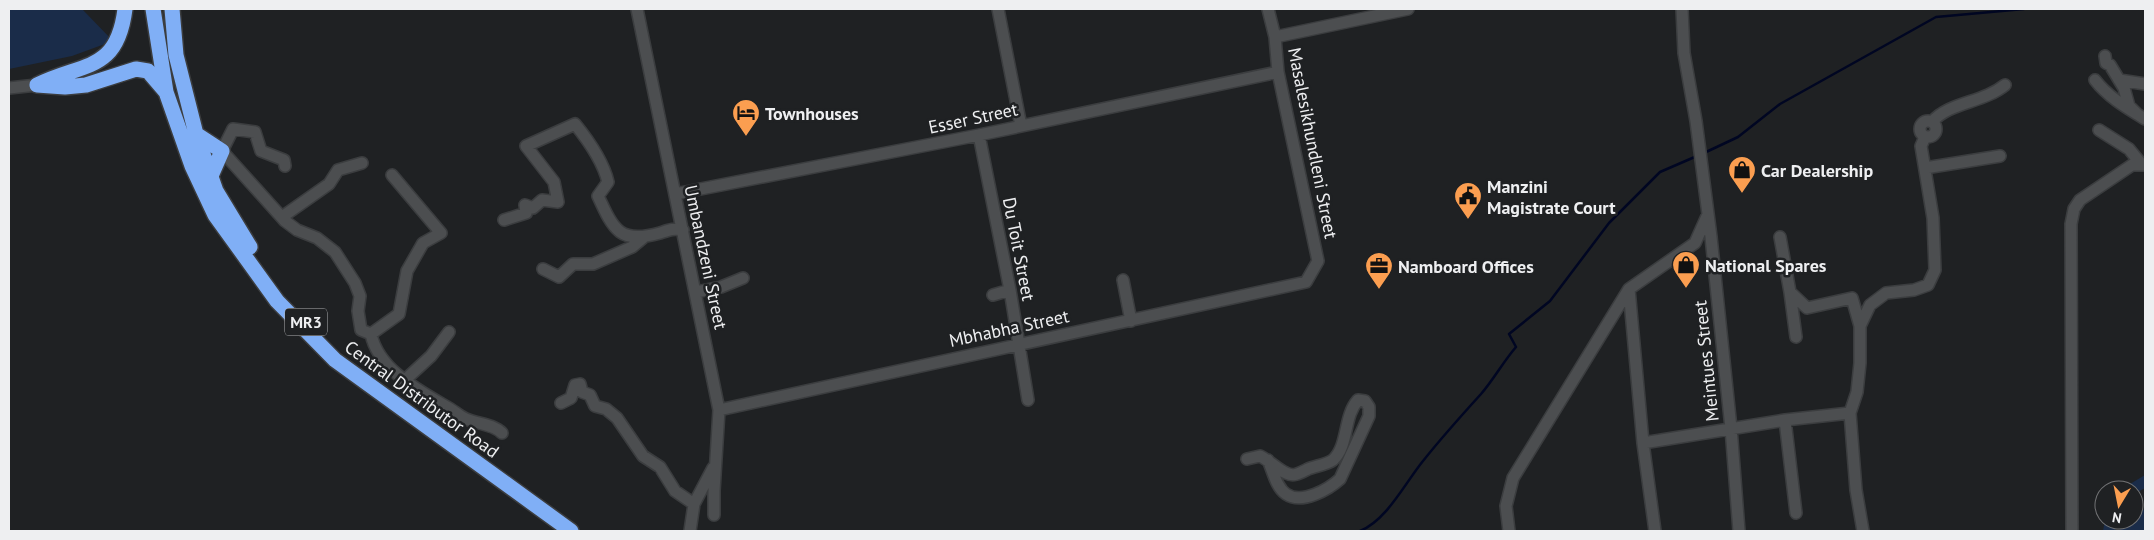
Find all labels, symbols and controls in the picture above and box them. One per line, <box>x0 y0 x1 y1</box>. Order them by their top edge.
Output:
street label: Masalesikhundleni Street <box>1283 46 1343 240</box>
street label: Esser Street <box>926 97 1020 139</box>
hotel icon: Townhouses <box>731 98 761 137</box>
place label: Townhouses <box>765 102 859 125</box>
shop icon: Car Dealership <box>1727 155 1757 194</box>
place label: Car Dealership <box>1761 159 1873 182</box>
place label: Manzini Magistrate Court <box>1487 175 1616 219</box>
public building icon: Manzini Magistrate Court <box>1453 181 1483 220</box>
street label: Umbandzeni Street <box>679 183 733 331</box>
street label: Du Toit Street <box>998 195 1040 303</box>
shop icon: National Spares <box>1671 250 1701 289</box>
office icon: Namboard Offices <box>1364 251 1394 290</box>
place label: National Spares <box>1705 254 1827 277</box>
place label: Namboard Offices <box>1398 255 1534 278</box>
street label: Meintues Street <box>1688 299 1724 423</box>
street label: Mbhabha Street <box>947 304 1071 352</box>
road number: MR3 <box>285 308 327 336</box>
street label: Central Distributor Road <box>340 335 504 463</box>
north arrow <box>2094 480 2144 530</box>
text: N <box>2111 508 2123 527</box>

